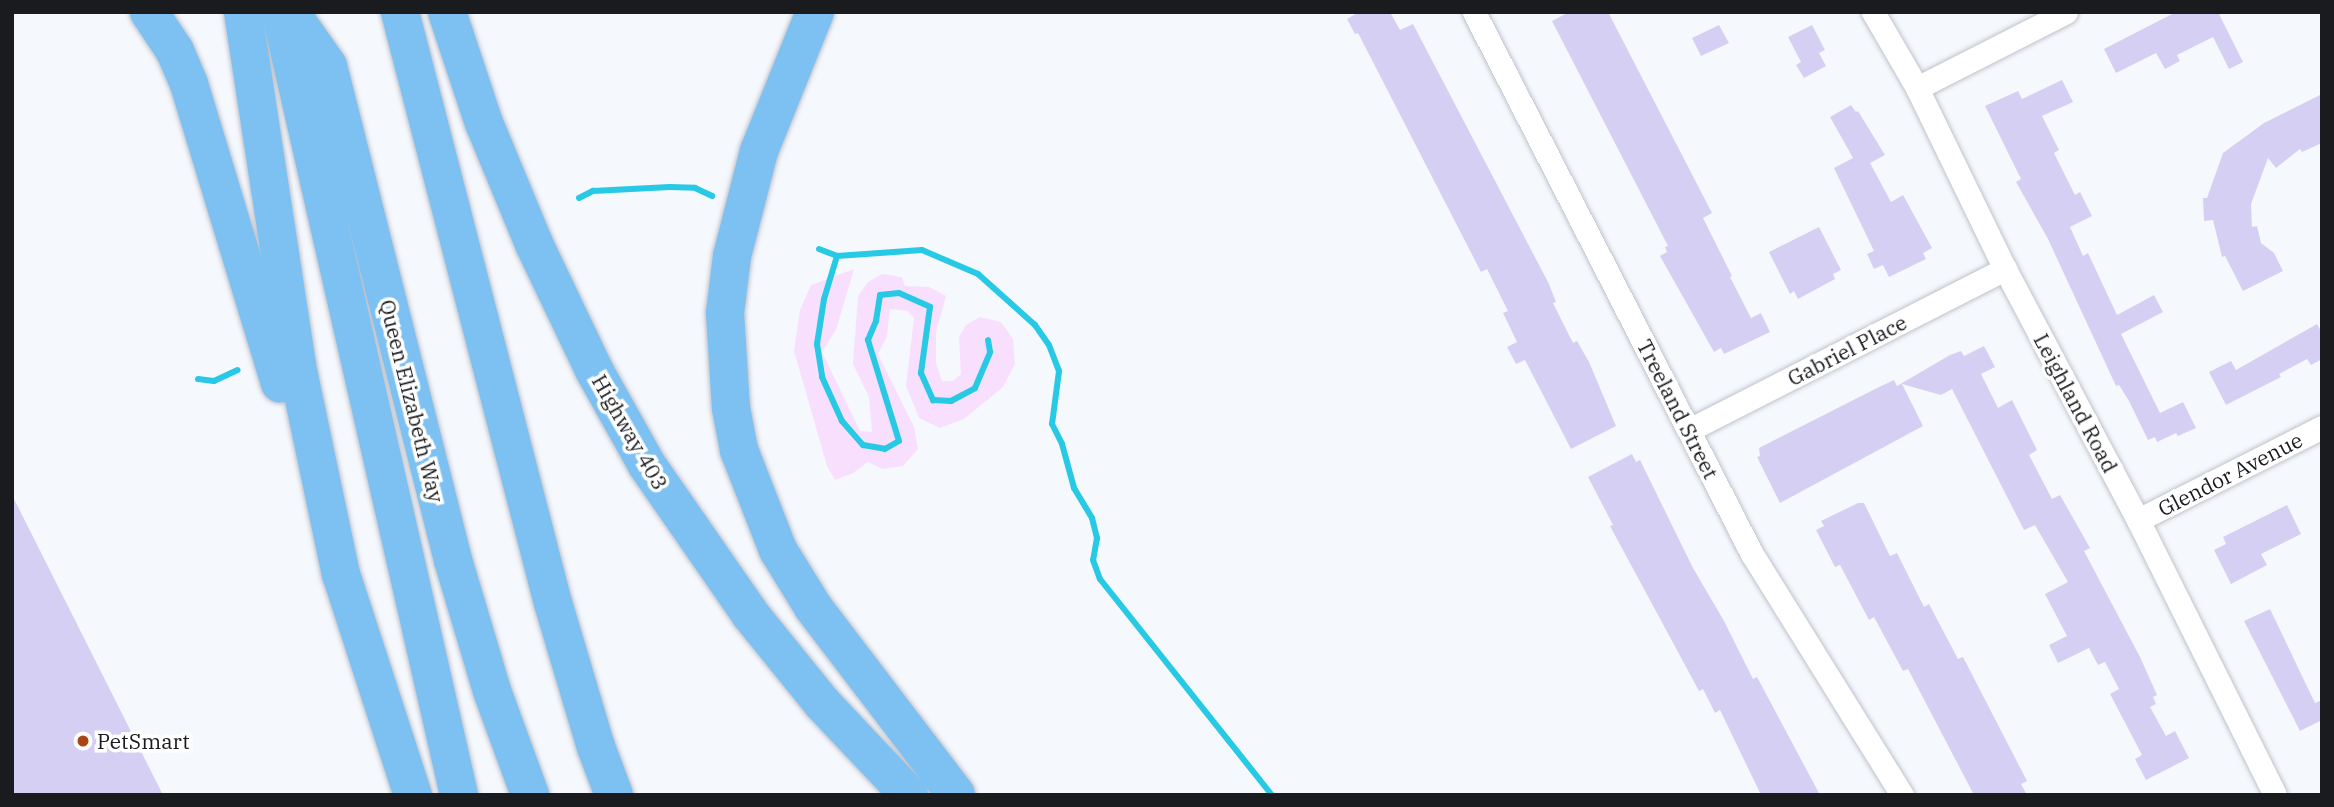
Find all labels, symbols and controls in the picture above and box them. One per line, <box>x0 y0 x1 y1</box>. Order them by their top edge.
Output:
street label: Queen Elizabeth Way <box>375 297 449 505</box>
street label: Gabriel Place <box>1783 309 1911 391</box>
street label: Leighland Road <box>2029 329 2123 477</box>
street label: Treeland Street <box>1632 335 1724 483</box>
street label: Highway 403 <box>587 370 673 494</box>
street label: Glendor Avenue <box>2154 427 2306 521</box>
place label: PetSmart <box>97 728 190 754</box>
marker: PetSmart <box>75 733 91 749</box>

